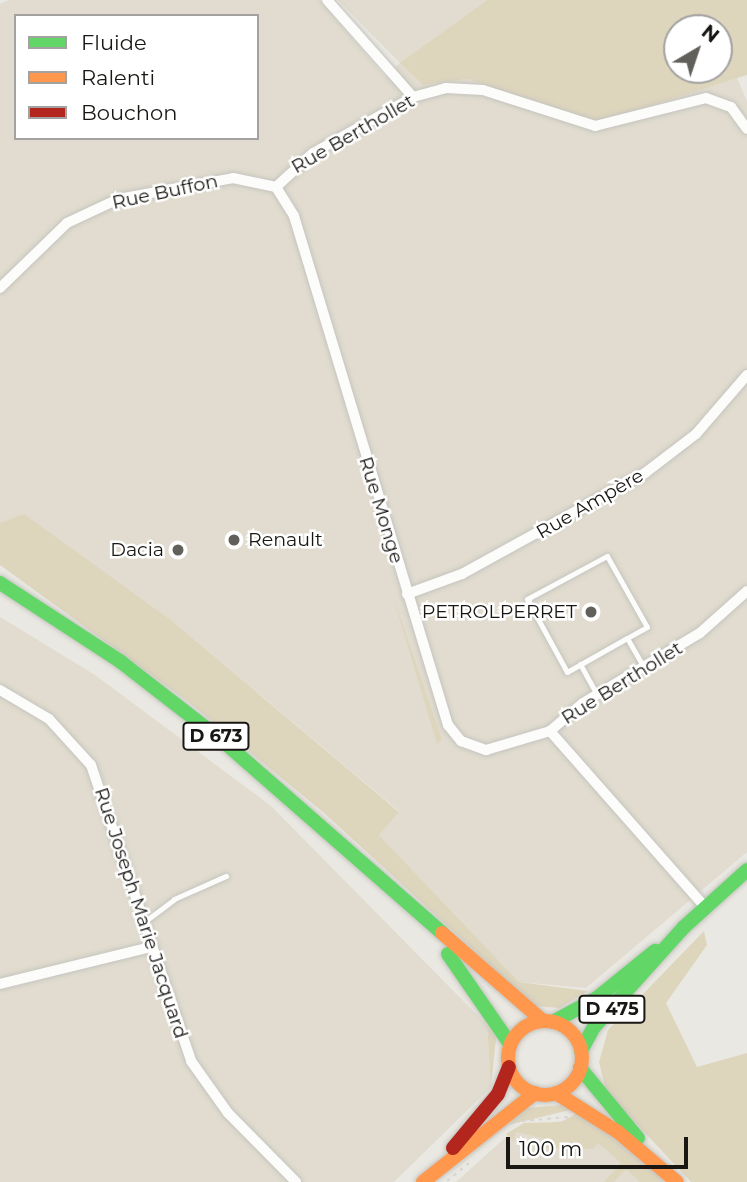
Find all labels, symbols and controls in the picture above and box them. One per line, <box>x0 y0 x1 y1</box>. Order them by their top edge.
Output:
legend <box>14 14 259 140</box>
north arrow <box>663 14 733 84</box>
text: N <box>697 20 723 48</box>
text: Fluide <box>81 30 147 55</box>
text: Ralenti <box>81 65 155 90</box>
street label: Rue Berthollet <box>287 89 419 179</box>
text: Bouchon <box>81 100 177 125</box>
street label: Rue Buffon <box>110 170 220 214</box>
street label: Rue Monge <box>354 454 408 566</box>
street label: Rue Ampère <box>532 464 648 544</box>
place label: Renault <box>248 529 323 551</box>
marker: Renault <box>226 532 242 548</box>
place label: Dacia <box>110 539 164 561</box>
marker: Dacia <box>170 542 186 558</box>
place label: PETROLPERRET <box>422 601 577 623</box>
marker: PETROLPERRET <box>583 604 599 620</box>
street label: Rue Berthollet <box>557 637 687 729</box>
road number: D 673 <box>181 722 251 750</box>
street label: Rue Joseph Marie Jacquard <box>90 785 192 1041</box>
road number: D 475 <box>577 994 647 1024</box>
scale bar <box>509 1122 691 1166</box>
text: 100 m <box>519 1136 582 1161</box>

